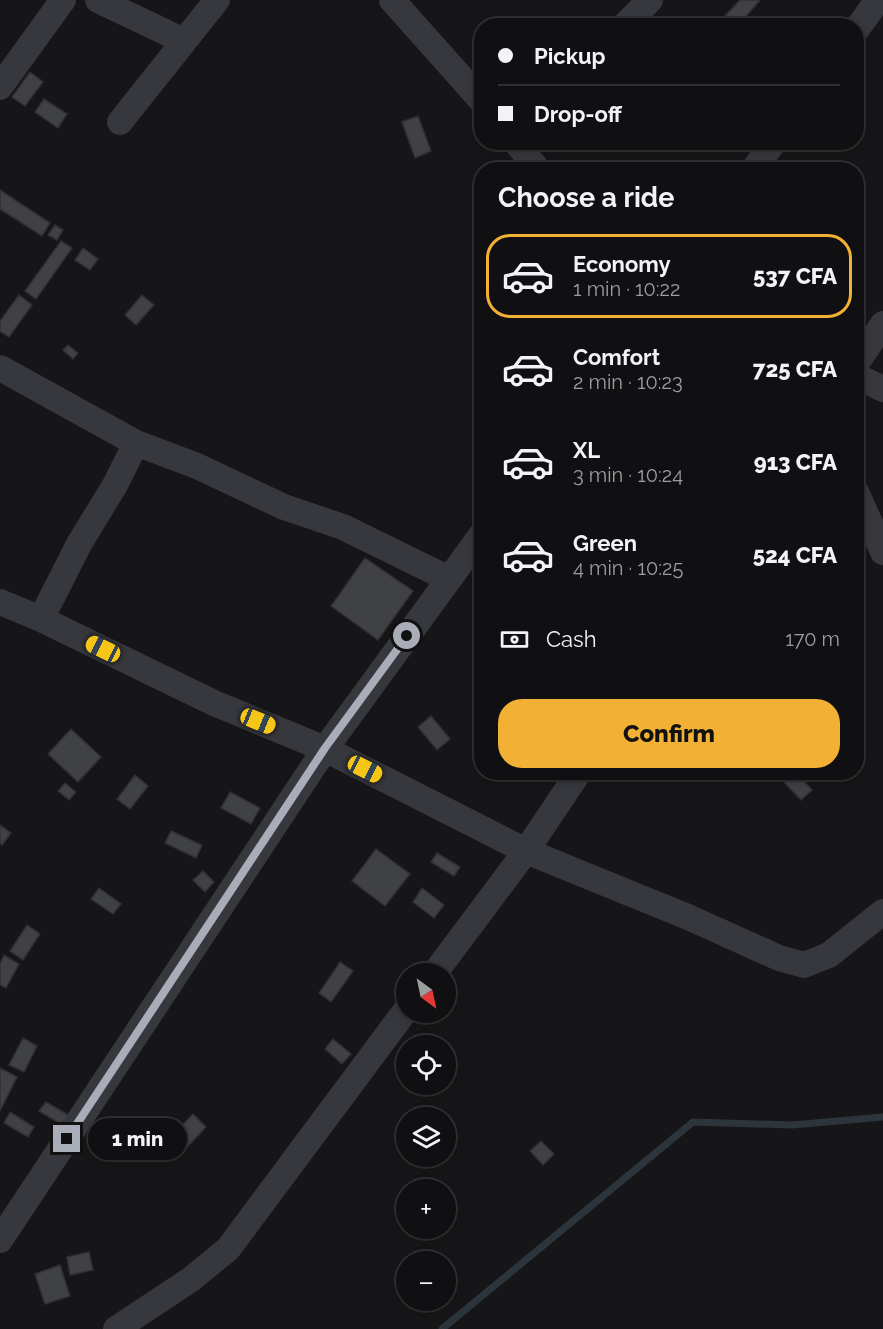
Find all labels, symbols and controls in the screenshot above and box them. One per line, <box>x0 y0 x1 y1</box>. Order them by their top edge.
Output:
text: Pickup <box>534 43 606 69</box>
text: Drop-off <box>534 101 622 127</box>
text: Choose a ride <box>498 182 674 213</box>
icon: car <box>501 249 555 303</box>
text: Economy <box>573 251 671 277</box>
text: 537 CFA <box>753 263 837 289</box>
text: 1 min · 10:22 <box>573 277 680 301</box>
icon: car <box>501 342 555 396</box>
text: Comfort <box>573 344 660 370</box>
text: 725 CFA <box>753 356 837 382</box>
text: 2 min · 10:23 <box>573 370 683 394</box>
icon: car <box>501 435 555 489</box>
text: XL <box>573 437 600 463</box>
text: 913 CFA <box>754 449 837 475</box>
text: 3 min · 10:24 <box>573 463 683 487</box>
icon: car <box>501 528 555 582</box>
text: Green <box>573 530 637 556</box>
text: 524 CFA <box>753 542 837 568</box>
text: 4 min · 10:25 <box>573 556 683 580</box>
route start <box>393 622 420 649</box>
icon: cash <box>498 623 531 656</box>
text: Cash <box>546 626 597 652</box>
text: 170 m <box>785 627 840 651</box>
car <box>83 633 123 665</box>
button: Confirm <box>498 699 840 768</box>
car <box>238 706 278 736</box>
car <box>345 753 385 785</box>
north arrow <box>396 963 456 1023</box>
map controls <box>396 963 456 1311</box>
button: locate <box>396 1035 456 1095</box>
button: layers <box>396 1107 456 1167</box>
callout: 1 min <box>88 1118 187 1160</box>
route end <box>53 1125 80 1152</box>
text: 1 min <box>112 1127 163 1151</box>
button: + <box>396 1179 456 1239</box>
button: − <box>396 1251 456 1311</box>

